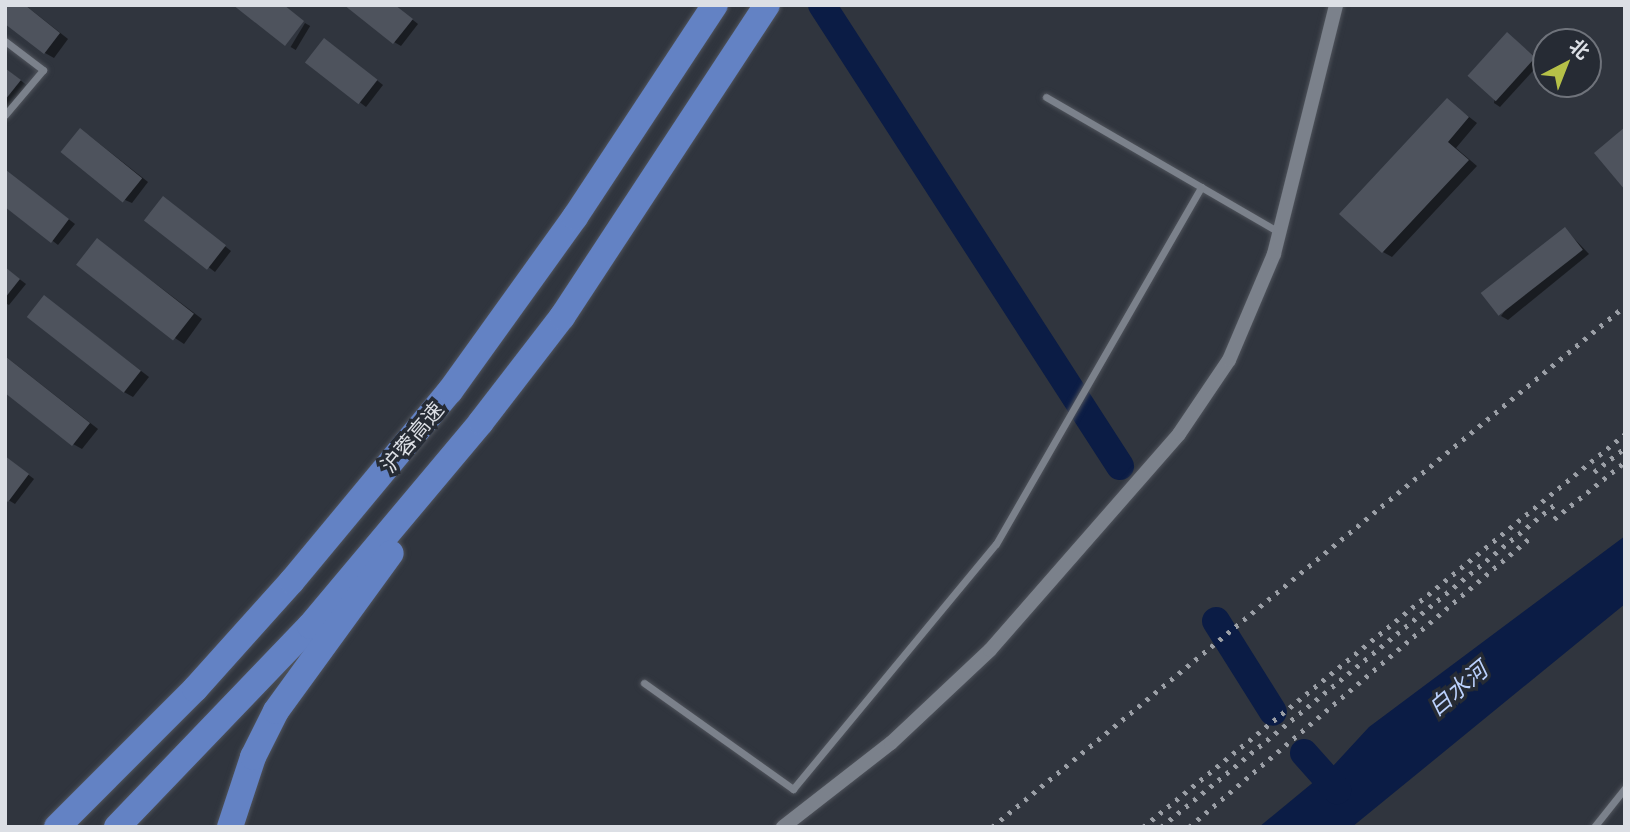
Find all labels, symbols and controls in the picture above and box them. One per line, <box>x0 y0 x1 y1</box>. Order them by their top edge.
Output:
north arrow <box>1532 28 1602 98</box>
text: 北 <box>1565 34 1595 64</box>
street label: 沪蓉高速 <box>375 397 449 477</box>
water label: 白水河 <box>1423 656 1493 722</box>

